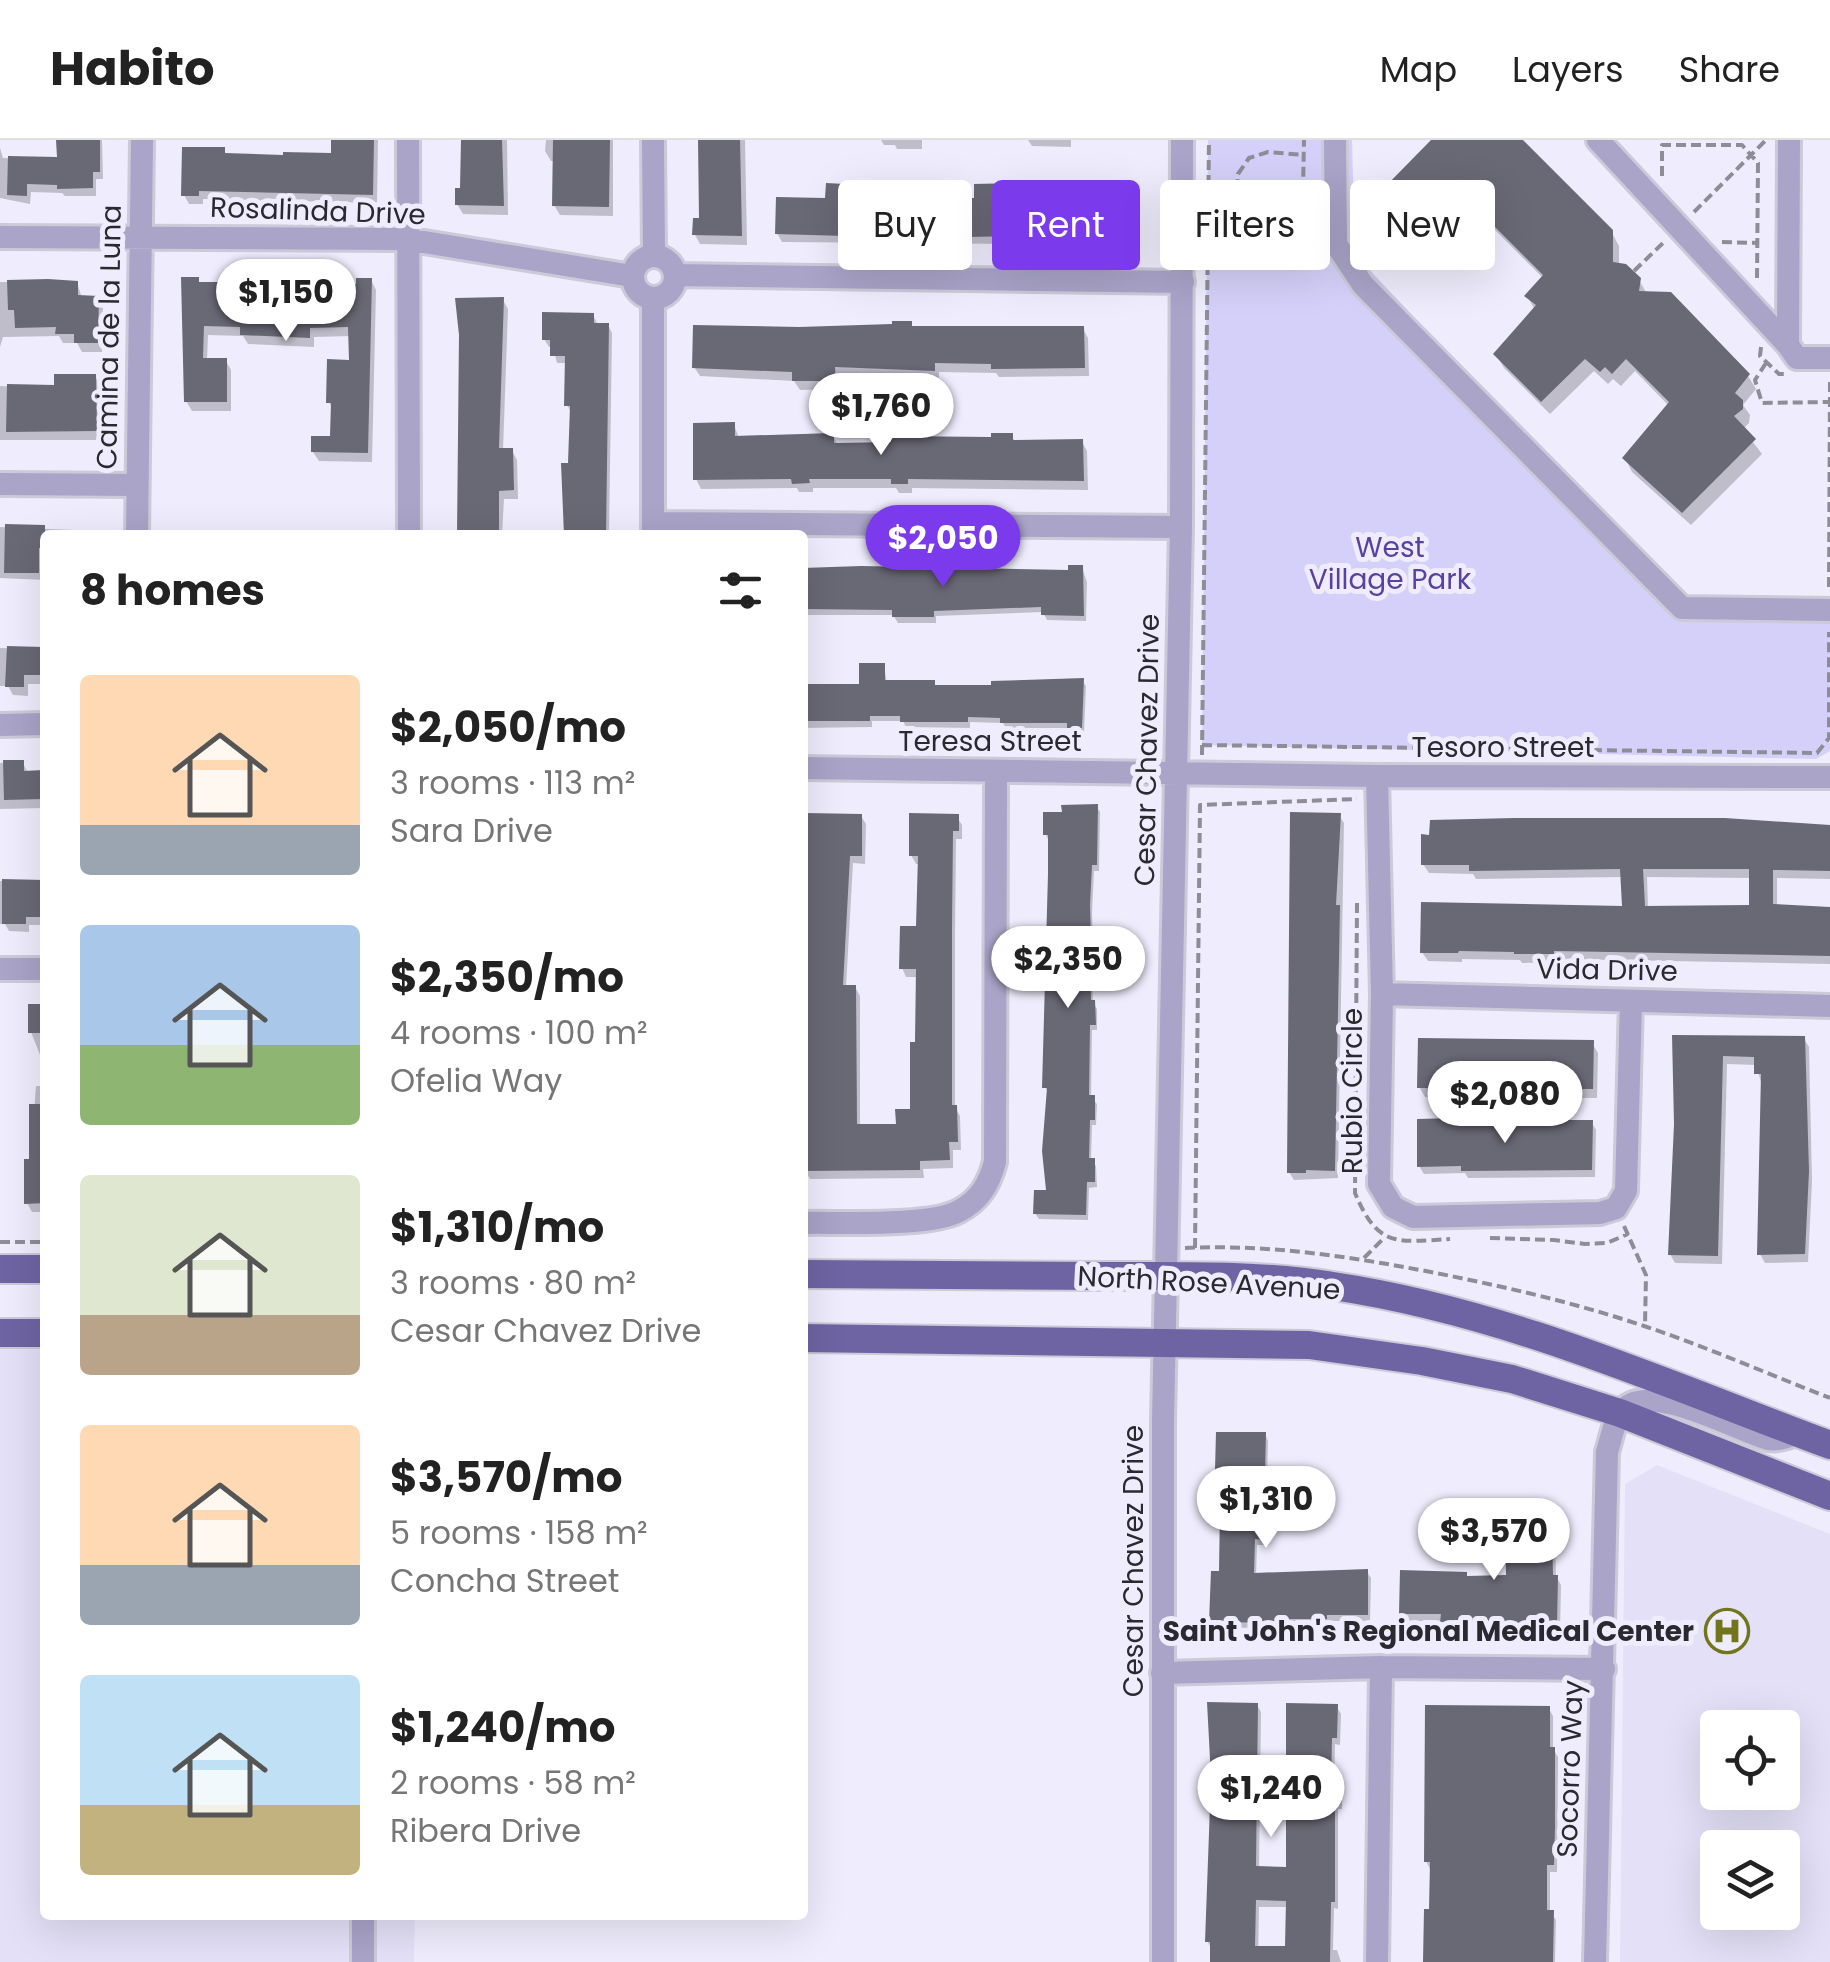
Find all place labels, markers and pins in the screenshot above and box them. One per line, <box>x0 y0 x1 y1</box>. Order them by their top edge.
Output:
pin: $1,150 <box>205 259 367 344</box>
pin: $1,760 <box>800 373 962 458</box>
pin: $2,050 <box>862 505 1024 590</box>
pin: $2,350 <box>987 926 1149 1011</box>
pin: $2,080 <box>1424 1061 1586 1146</box>
pin: $1,310 <box>1185 1466 1347 1551</box>
pin: $3,570 <box>1413 1498 1575 1583</box>
hospital icon: Saint John's Regional Medical Center <box>1704 1608 1750 1654</box>
place label: Saint John's Regional Medical Center <box>1163 1612 1694 1651</box>
pin: $1,240 <box>1190 1755 1352 1840</box>

